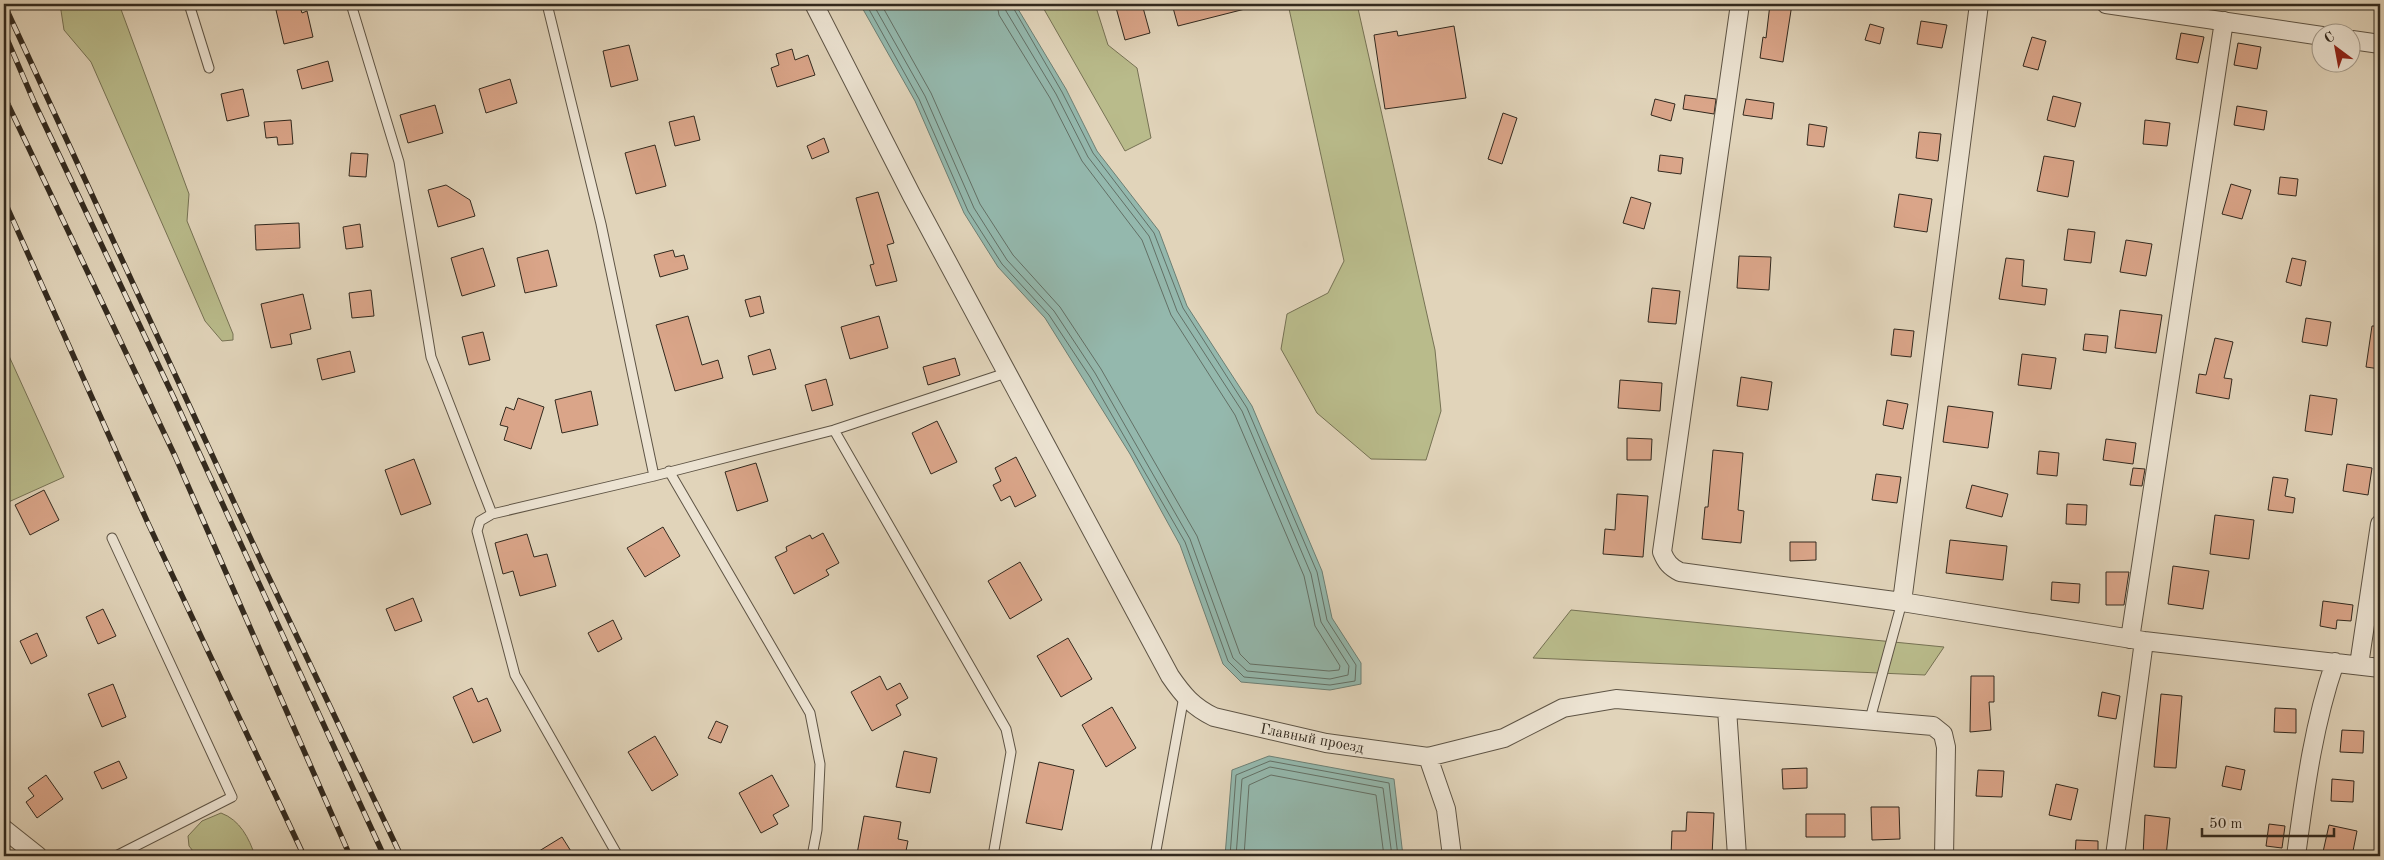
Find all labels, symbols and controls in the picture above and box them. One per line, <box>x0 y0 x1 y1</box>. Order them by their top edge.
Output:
north arrow <box>2312 22 2362 72</box>
text: С <box>2322 29 2337 46</box>
street label: Главный проезд <box>1259 722 1365 757</box>
scale bar <box>2202 805 2334 837</box>
text: 50 m <box>2209 817 2243 832</box>

